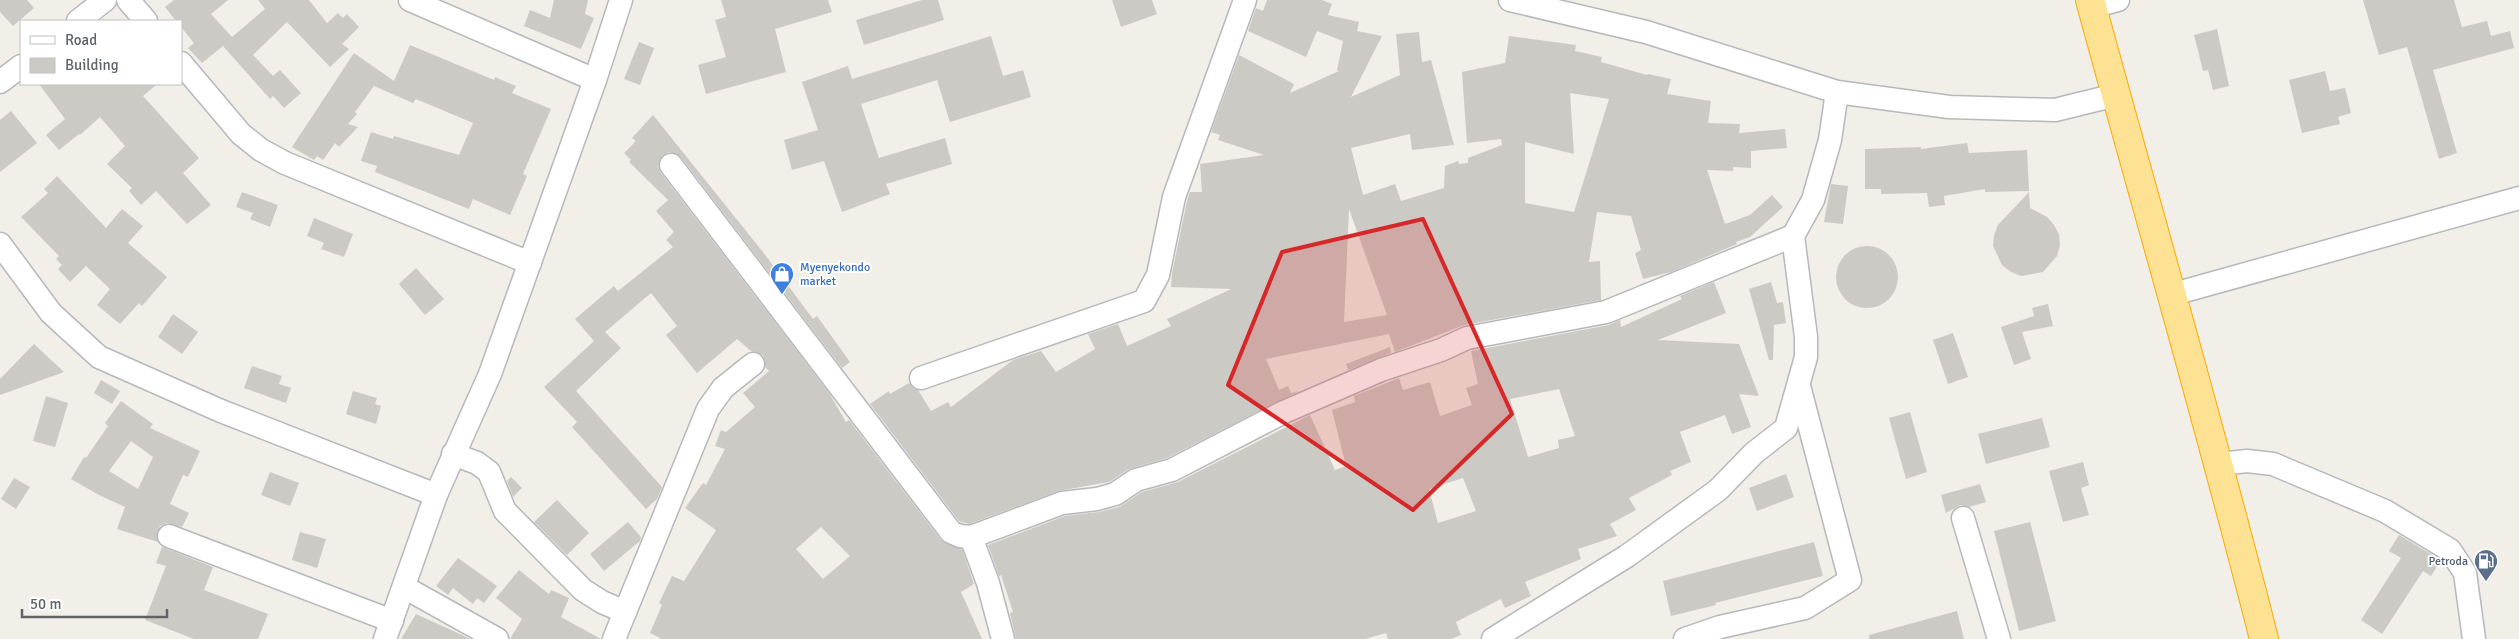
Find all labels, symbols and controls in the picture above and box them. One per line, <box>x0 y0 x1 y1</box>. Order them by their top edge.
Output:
legend <box>20 20 182 85</box>
text: Road <box>65 31 97 49</box>
text: Building <box>65 56 119 74</box>
place label: Myenyekondo market <box>800 260 870 289</box>
shop icon: Myenyekondo market <box>769 261 795 295</box>
fuel station icon: Petroda <box>2473 548 2499 582</box>
place label: Petroda <box>2428 554 2468 569</box>
scale bar <box>22 586 168 618</box>
text: 50 m <box>30 595 61 613</box>

